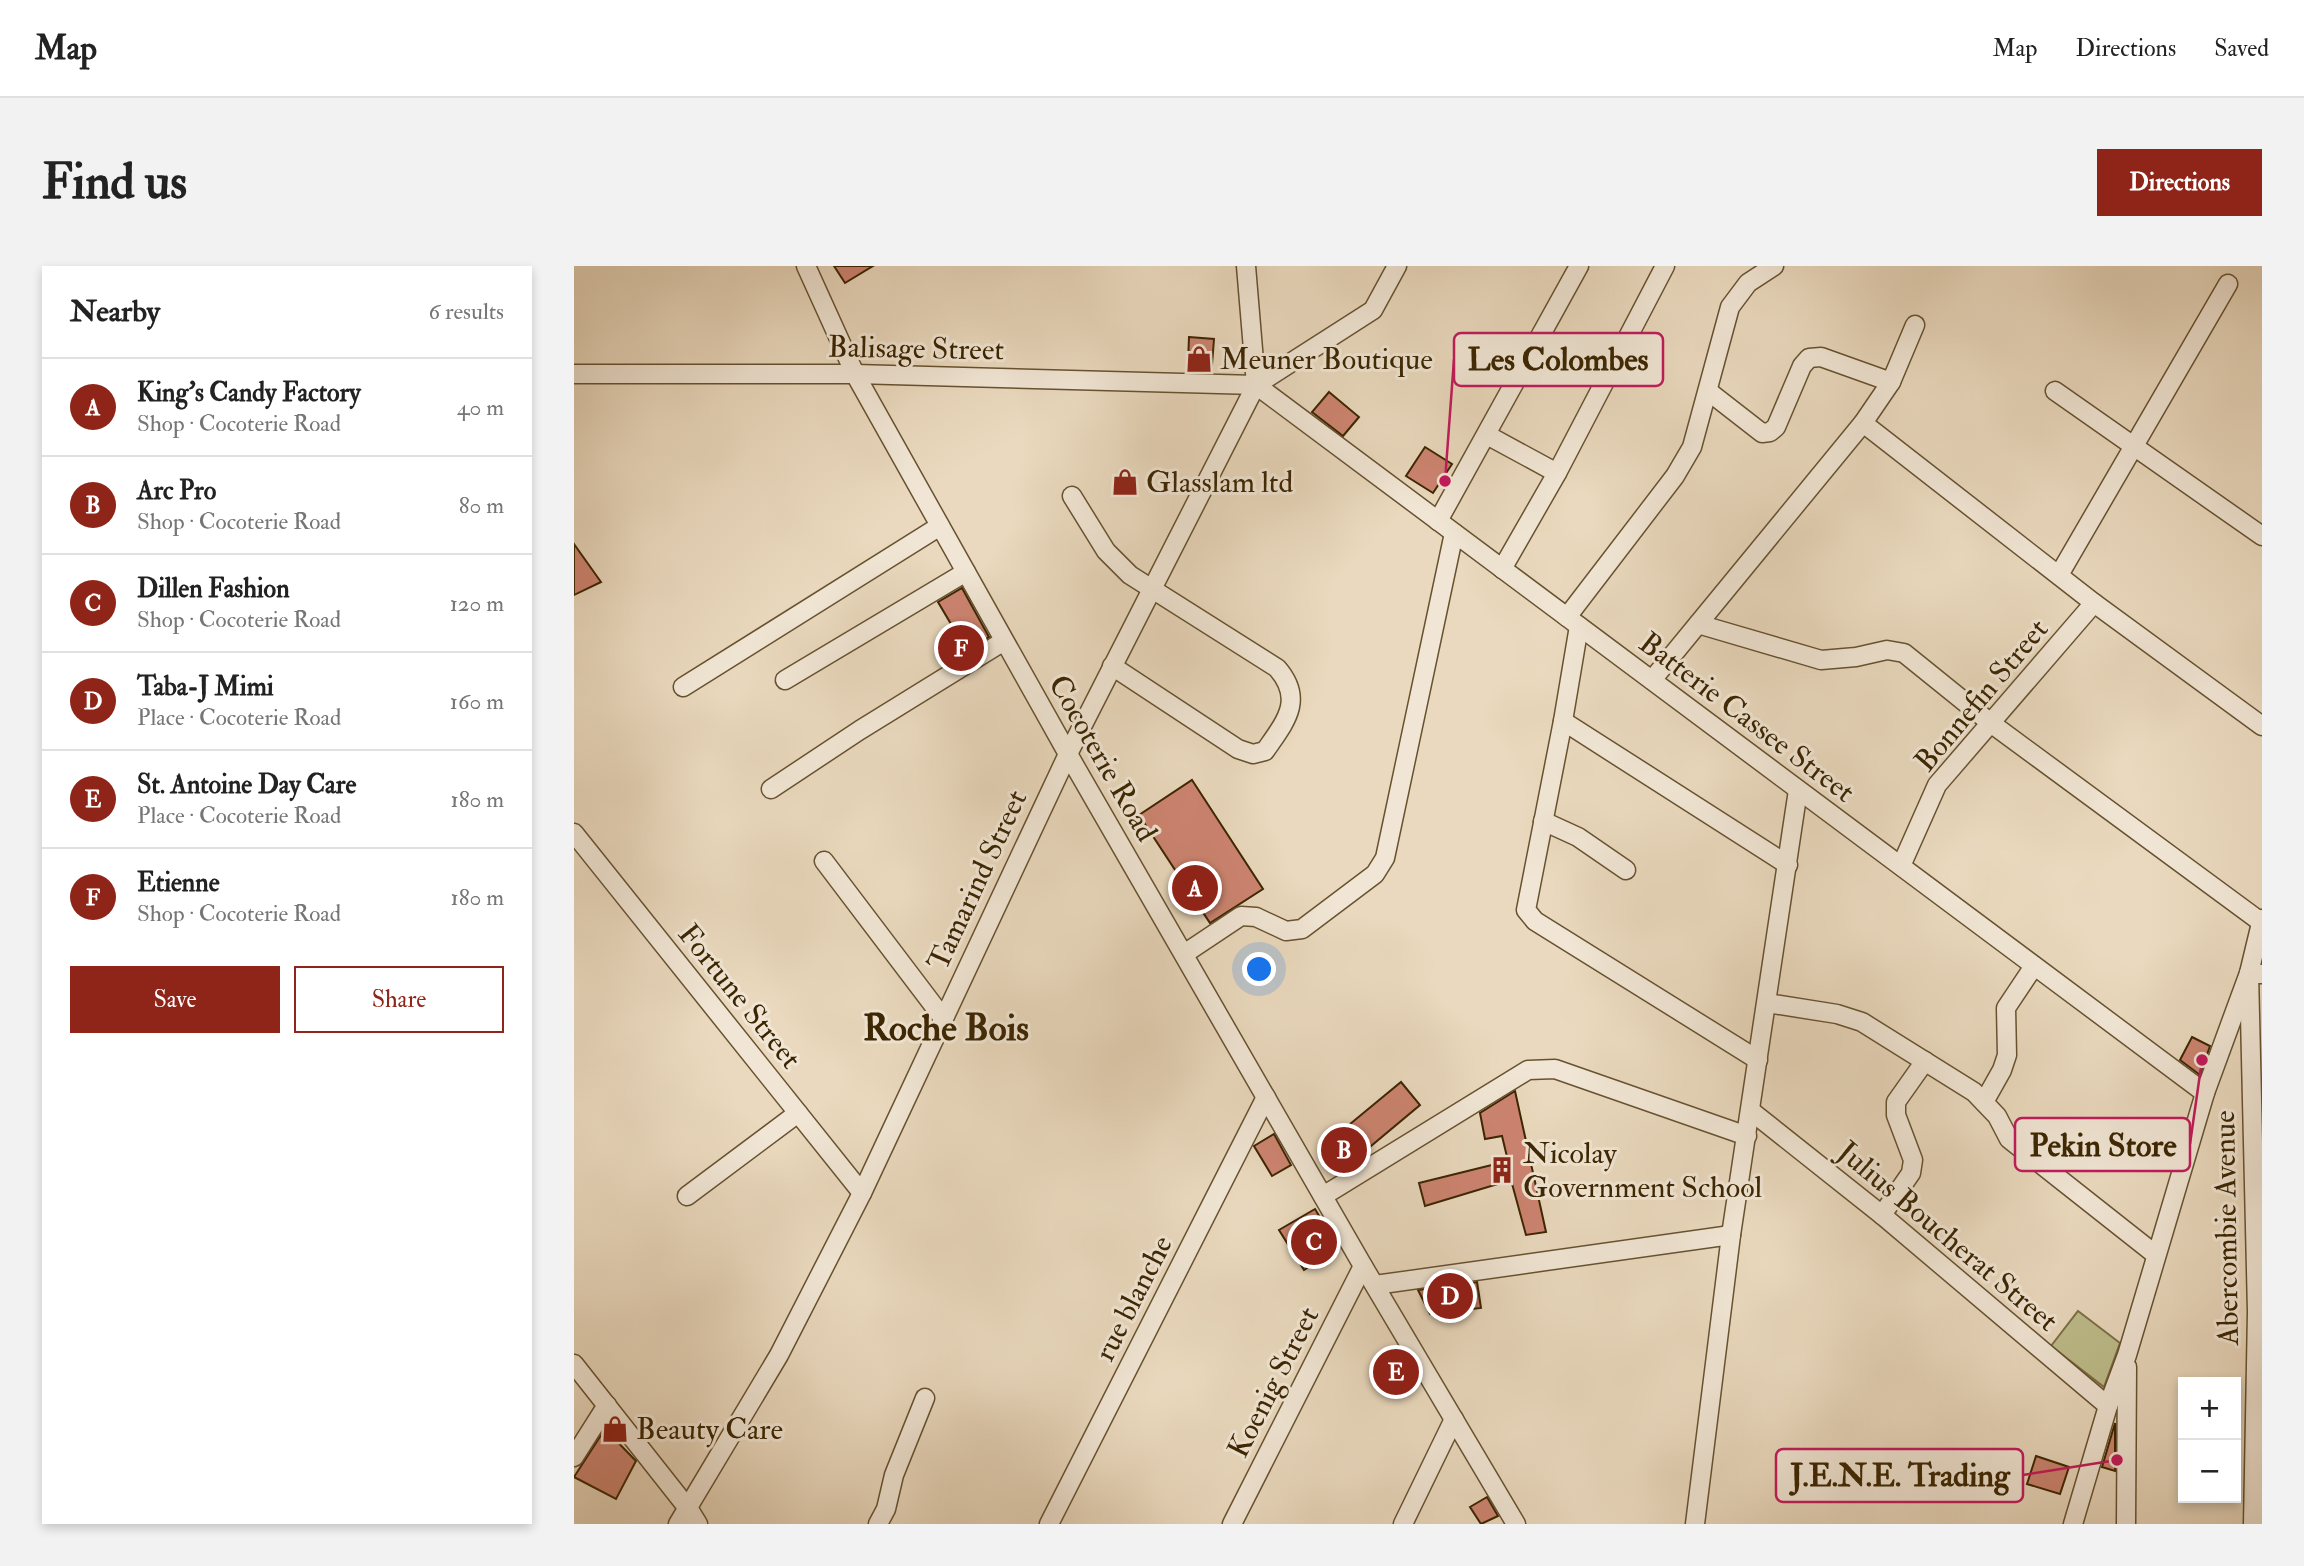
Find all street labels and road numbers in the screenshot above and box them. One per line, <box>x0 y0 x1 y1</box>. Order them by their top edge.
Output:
street label: Balisage Street <box>828 328 1005 369</box>
street label: Bonnefin Street <box>1907 611 2056 779</box>
street label: Batterie Cassee Street <box>1632 624 1862 811</box>
street label: Cocoterie Road <box>1040 669 1165 848</box>
street label: Tamarind Street <box>920 784 1035 976</box>
street label: Fortune Street <box>670 916 809 1076</box>
street label: Abercombie Avenue <box>2206 1110 2247 1347</box>
street label: Julius Boucherat Street <box>1829 1133 2066 1340</box>
street label: rue blanche <box>1086 1229 1181 1367</box>
street label: Koenig Street <box>1220 1300 1327 1464</box>

